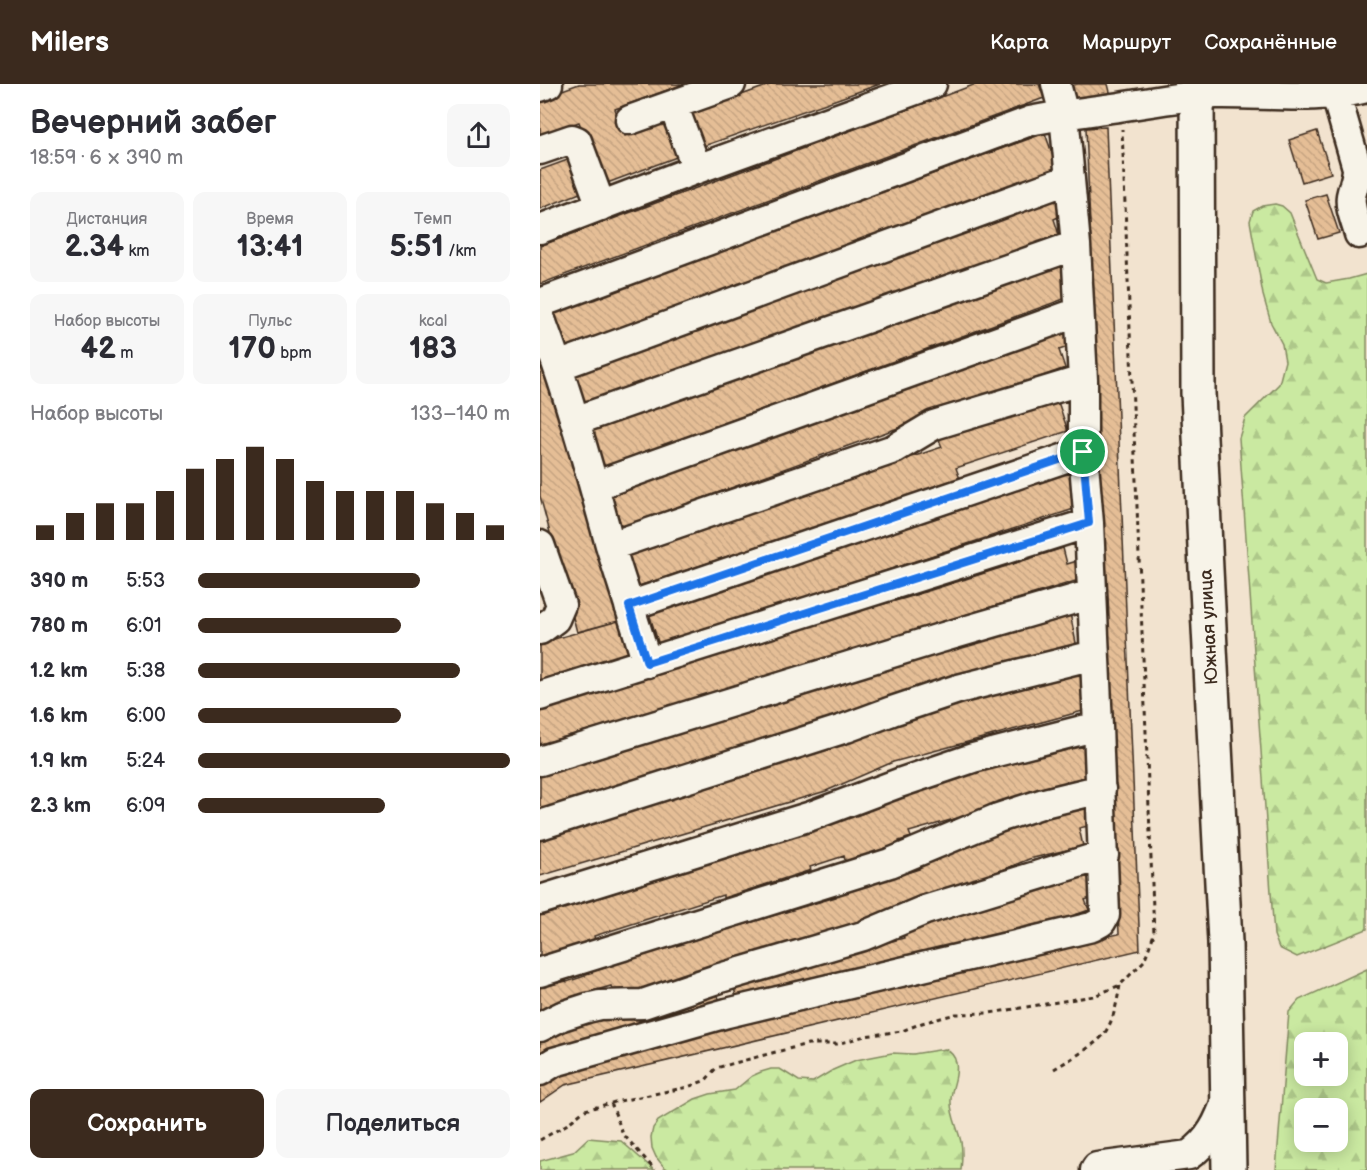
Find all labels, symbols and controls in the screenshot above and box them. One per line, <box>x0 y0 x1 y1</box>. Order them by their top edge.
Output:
text: Milers <box>30 26 109 59</box>
text: Карта <box>990 30 1049 55</box>
text: Маршрут <box>1082 30 1171 55</box>
text: Сохранённые <box>1204 30 1337 55</box>
text: Вечерний забег <box>30 103 277 143</box>
button: share <box>447 104 510 167</box>
text: 18:59 · 6 × 390 m <box>30 146 183 170</box>
text: Дистанция <box>67 210 147 229</box>
text: Время <box>246 210 294 229</box>
text: Темп <box>414 210 452 229</box>
text: 2.34 <box>64 229 124 265</box>
text: 13:41 <box>236 229 304 265</box>
text: 5:51 <box>389 229 444 265</box>
text: km <box>124 242 150 261</box>
text: /km <box>444 242 477 261</box>
text: Набор высоты <box>54 312 160 331</box>
text: Пульс <box>248 312 292 331</box>
text: kcal <box>419 312 447 331</box>
text: 42 <box>80 331 116 367</box>
text: 170 <box>228 331 276 367</box>
text: 183 <box>409 331 457 367</box>
text: m <box>116 344 134 363</box>
text: bpm <box>276 344 312 363</box>
text: Набор высоты <box>30 402 163 426</box>
text: 133–140 m <box>411 402 510 426</box>
pin <box>1057 426 1108 477</box>
icon: arrive <box>1066 435 1099 468</box>
street label: Южная улица <box>1195 568 1223 685</box>
text: 390 m <box>30 569 88 593</box>
text: 5:53 <box>126 569 165 593</box>
text: 780 m <box>30 614 88 638</box>
text: 6:01 <box>126 614 162 638</box>
text: 1.2 km <box>30 659 88 683</box>
text: 5:38 <box>126 659 165 683</box>
text: 1.6 km <box>30 704 88 728</box>
text: 6:00 <box>126 704 166 728</box>
text: 1.9 km <box>30 749 87 773</box>
text: 5:24 <box>126 749 165 773</box>
text: 2.3 km <box>30 794 91 818</box>
text: 6:09 <box>126 794 166 818</box>
map controls <box>1294 1032 1348 1152</box>
button: + <box>1294 1032 1348 1086</box>
button: Сохранить <box>30 1089 264 1158</box>
button: Поделиться <box>276 1089 510 1158</box>
button: − <box>1294 1098 1348 1152</box>

